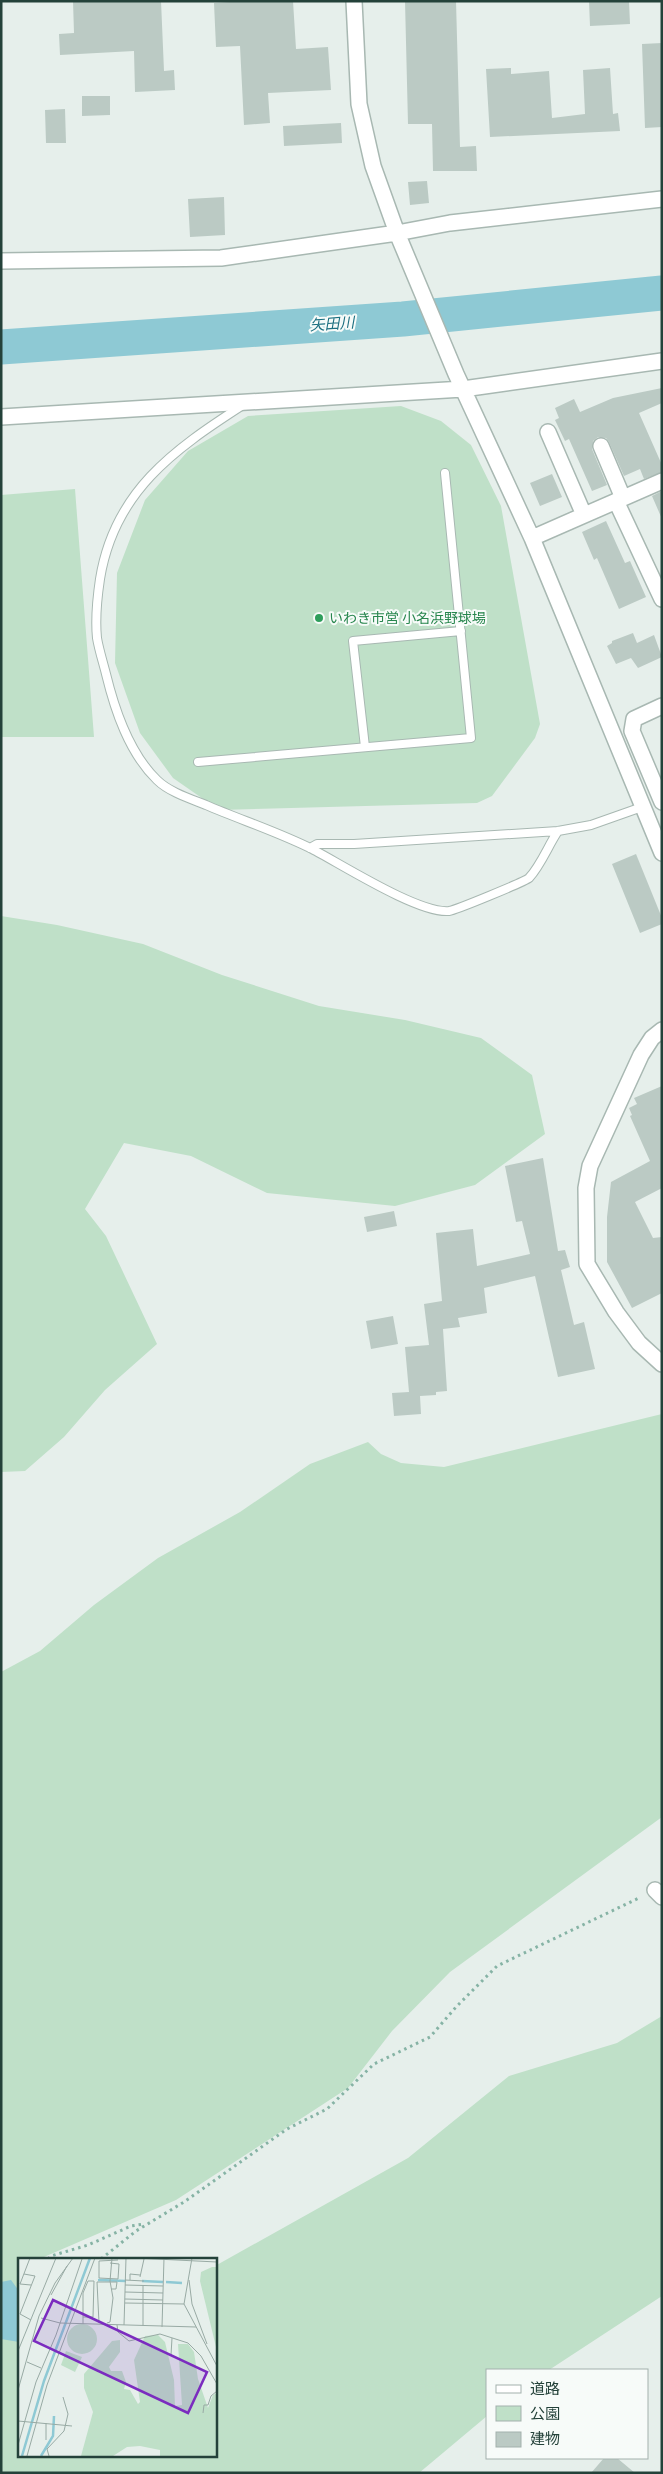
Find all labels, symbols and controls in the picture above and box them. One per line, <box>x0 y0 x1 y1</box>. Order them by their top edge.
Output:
water label: 矢田川 <box>309 312 357 334</box>
place label: いわき市営 小名浜野球場 <box>329 609 486 626</box>
marker: いわき市営 小名浜野球場 <box>313 612 325 624</box>
inset map <box>18 2258 216 2456</box>
legend <box>486 2369 648 2459</box>
text: 道路 <box>530 2379 560 2397</box>
text: 公園 <box>530 2404 560 2422</box>
text: 建物 <box>530 2429 560 2447</box>

